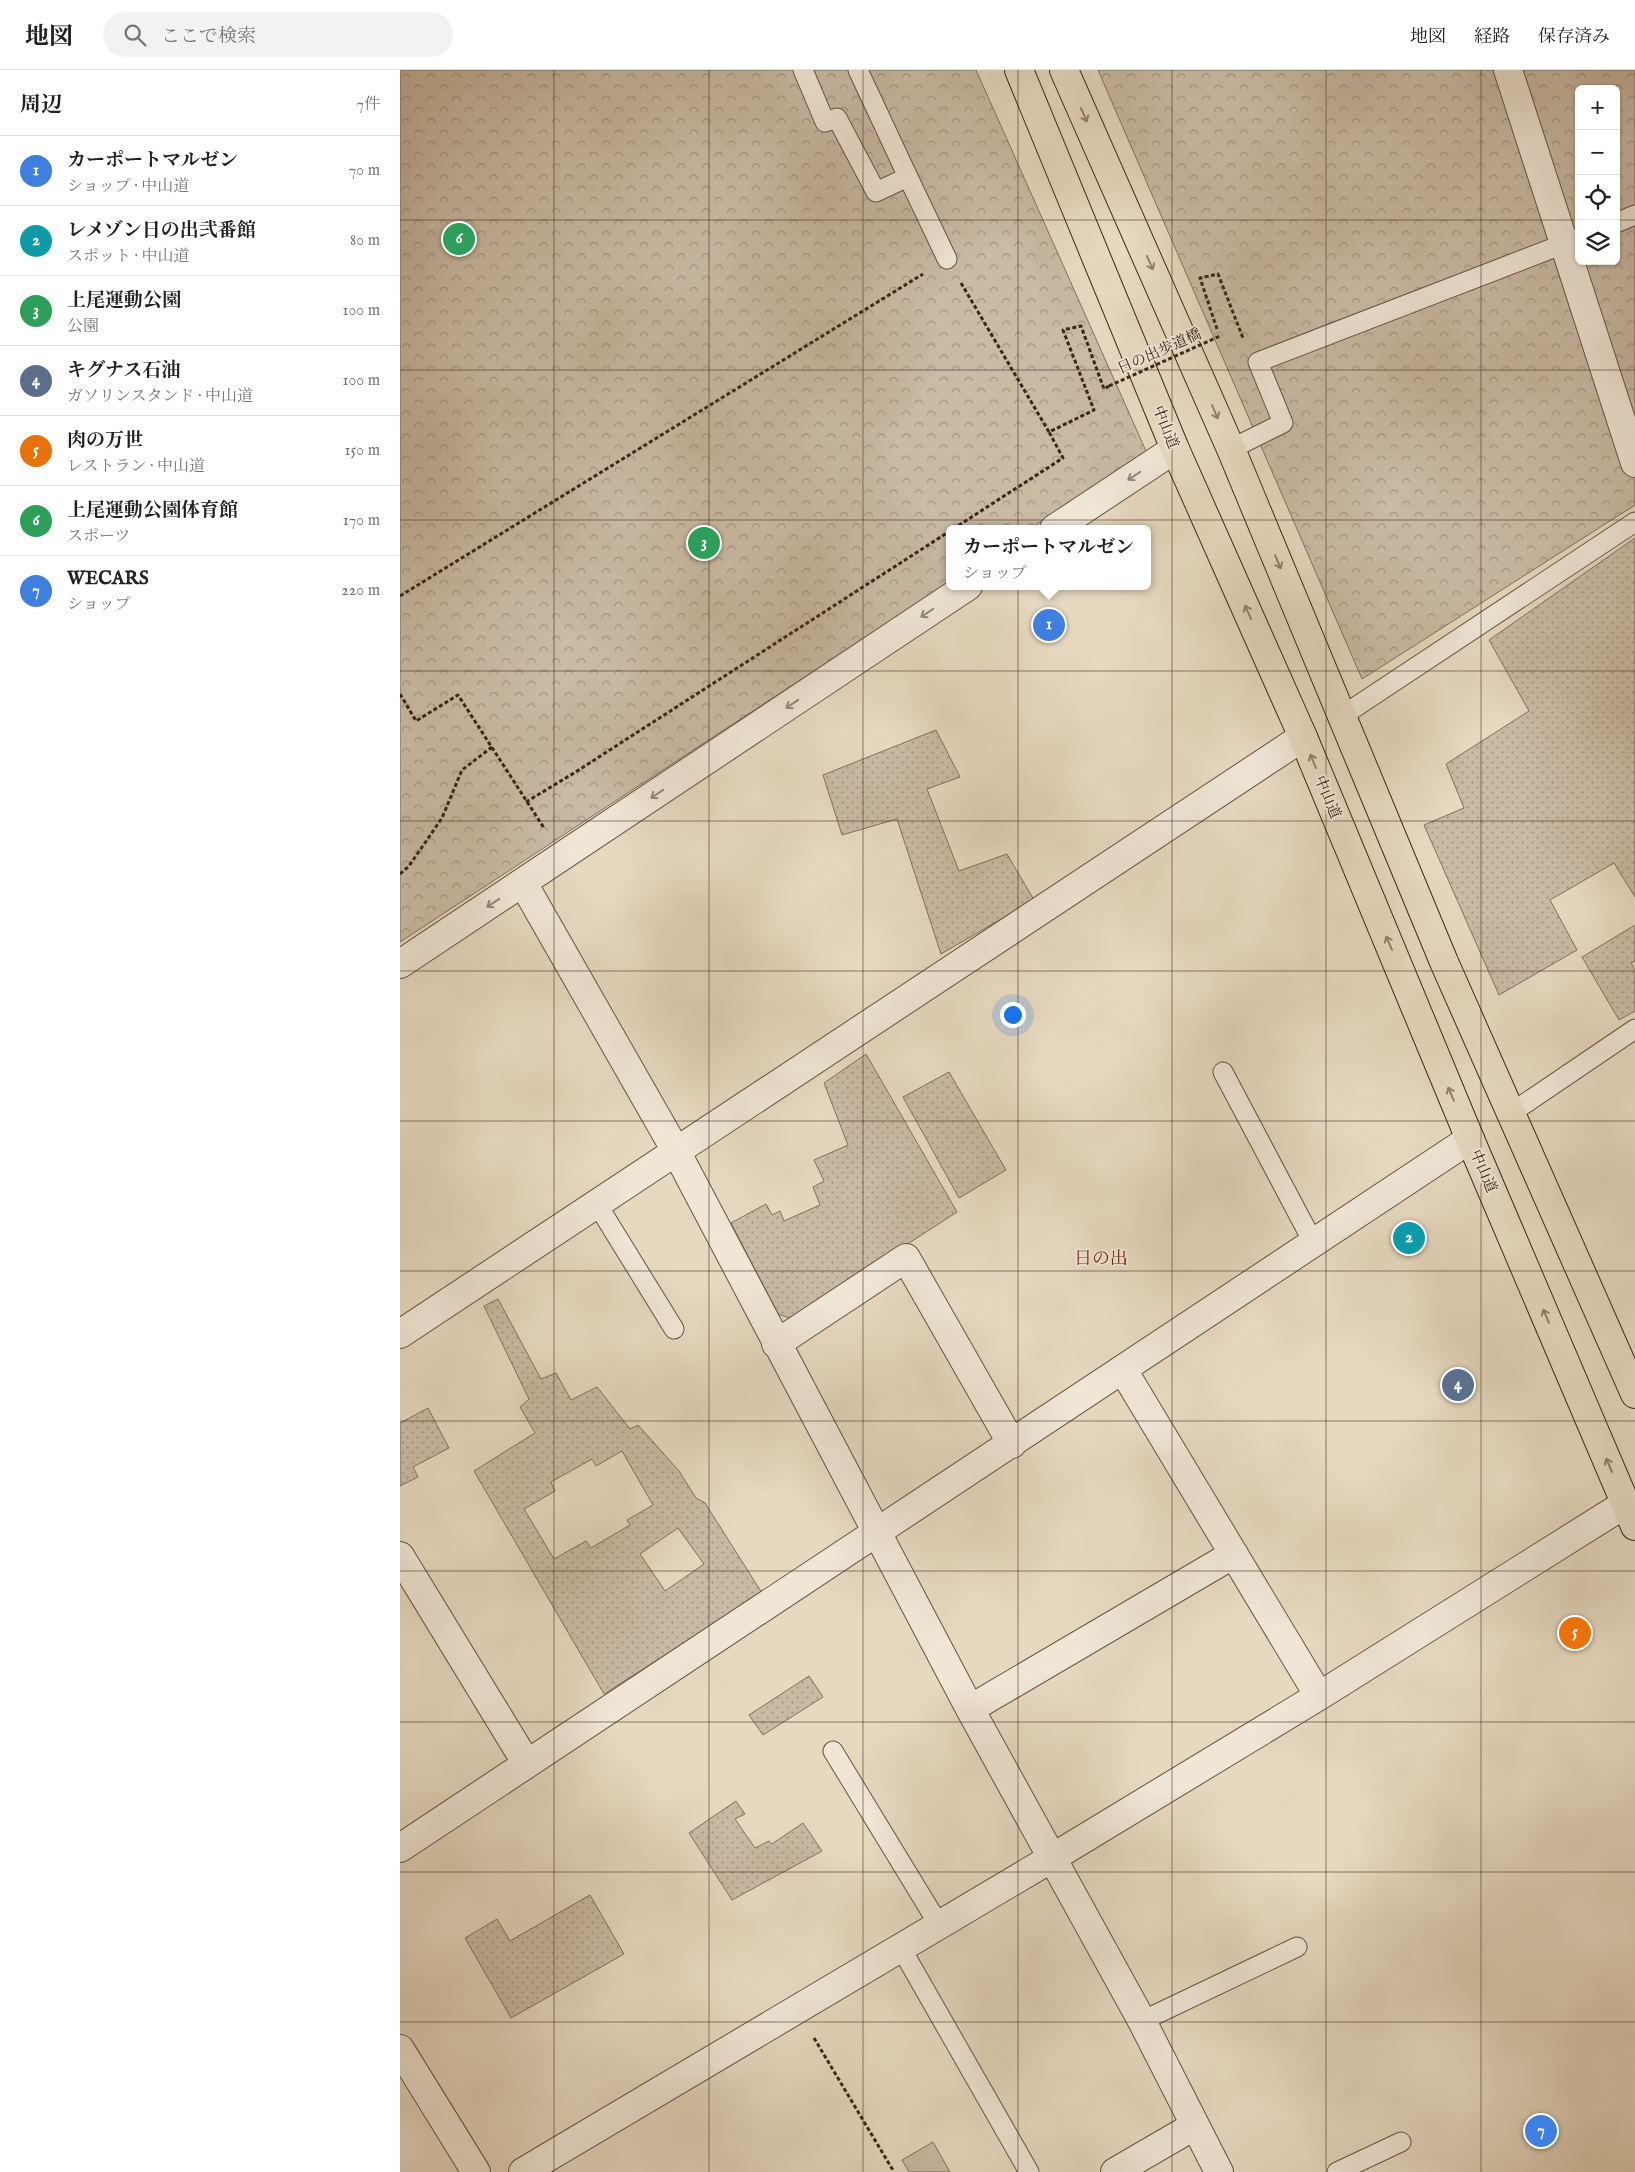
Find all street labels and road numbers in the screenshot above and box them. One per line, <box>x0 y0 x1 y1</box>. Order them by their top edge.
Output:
street label: 日の出歩道橋 <box>1114 324 1204 378</box>
street label: 中山道 <box>1148 403 1183 452</box>
street label: 中山道 <box>1310 773 1345 822</box>
street label: 中山道 <box>1466 1147 1501 1196</box>

